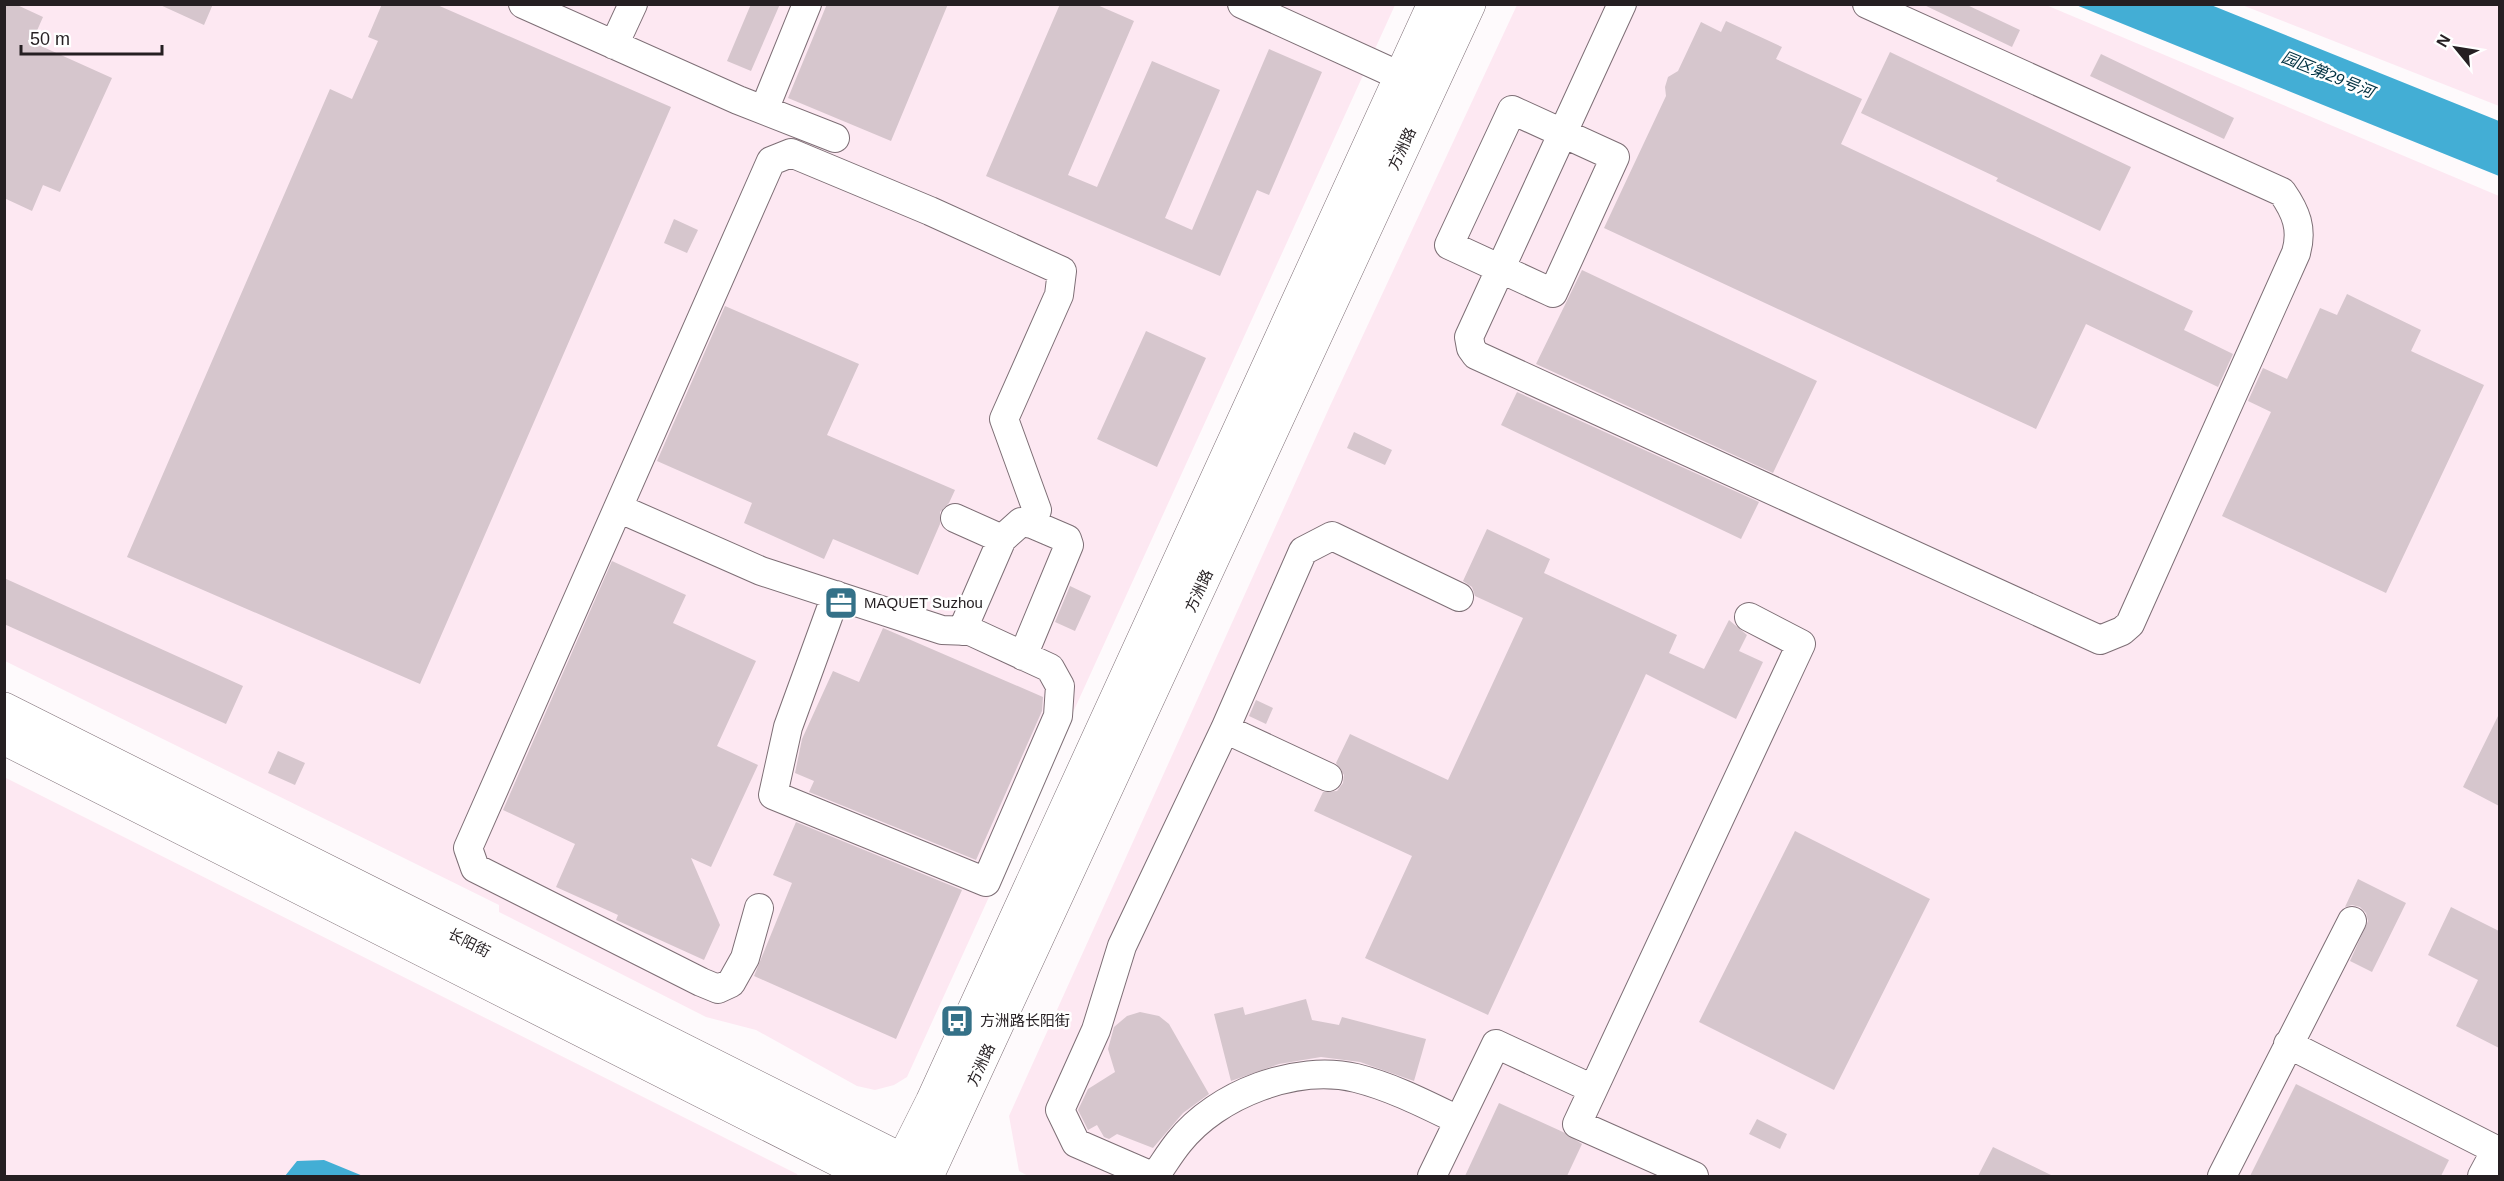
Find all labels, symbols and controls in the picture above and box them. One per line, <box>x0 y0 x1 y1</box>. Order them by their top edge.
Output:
scale bar <box>21 18 162 56</box>
north arrow <box>2426 18 2486 78</box>
text: 50 m <box>30 29 70 49</box>
text: N <box>2433 31 2454 50</box>
water label: 园区第29号河 <box>2279 48 2379 102</box>
street label: 方洲路 <box>1384 125 1419 173</box>
street label: 方洲路 <box>1181 567 1216 615</box>
office icon: MAQUET Suzhou <box>823 585 859 621</box>
place label: MAQUET Suzhou <box>864 594 983 611</box>
street label: 长阳街 <box>445 925 493 960</box>
bus stop icon: 方洲路长阳街 <box>939 1003 975 1039</box>
place label: 方洲路长阳街 <box>980 1012 1070 1029</box>
street label: 方洲路 <box>963 1041 998 1089</box>

